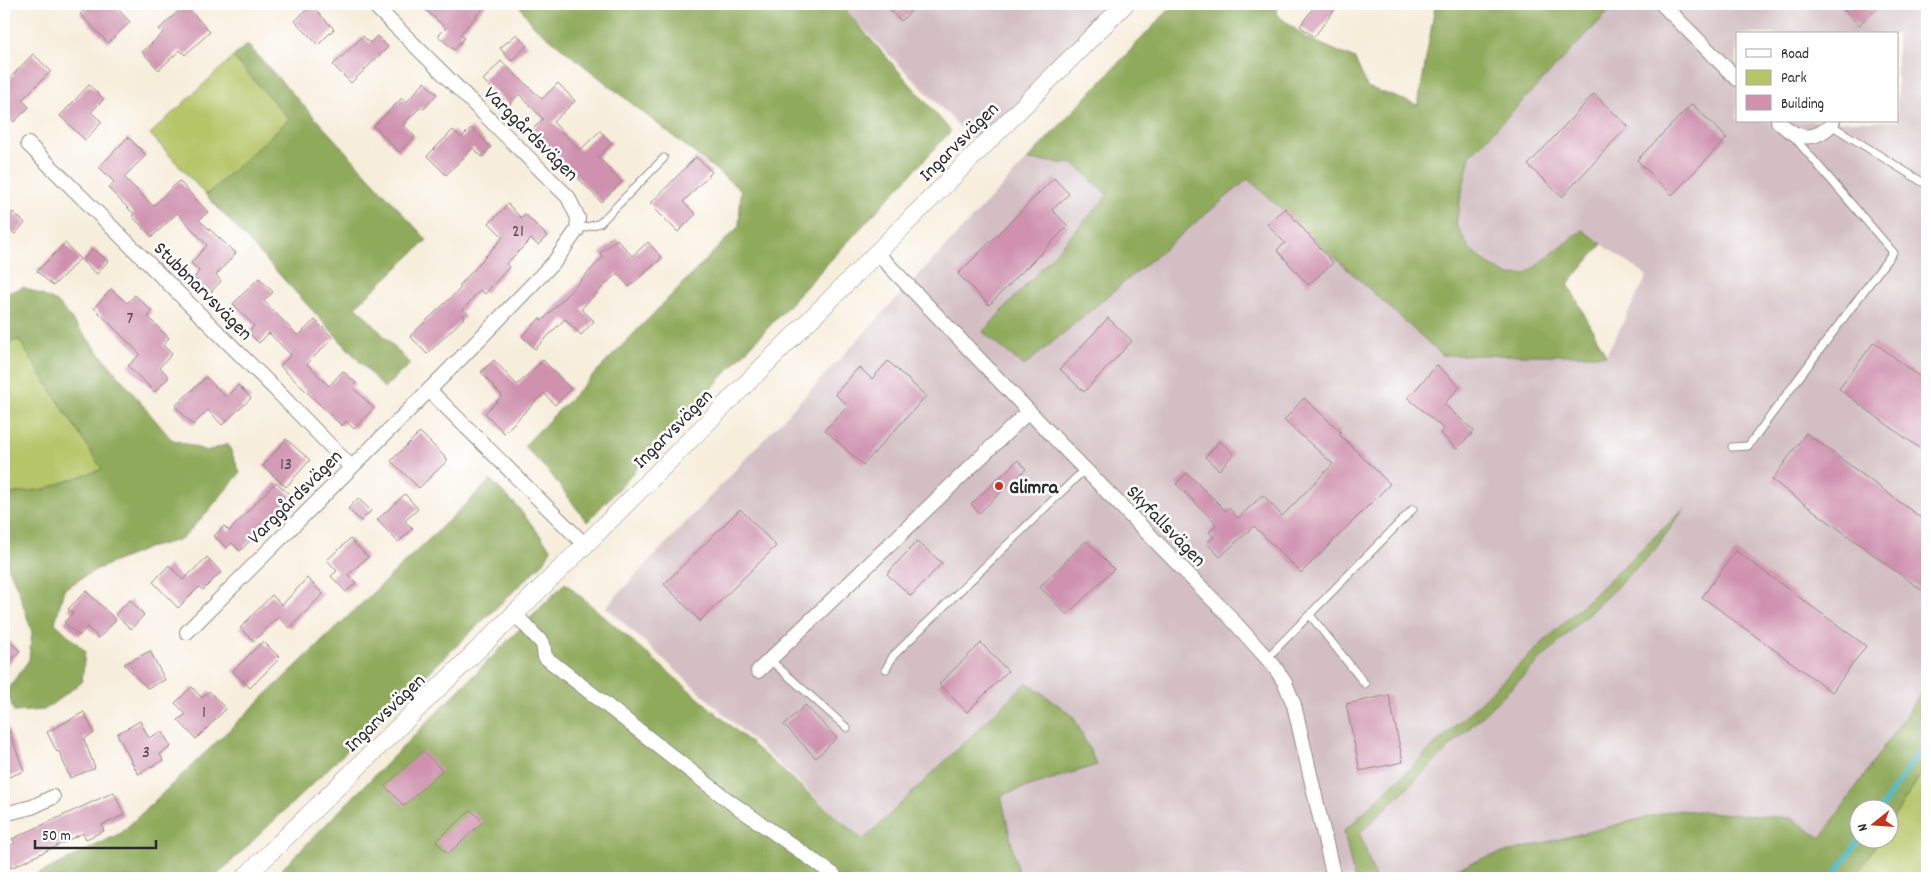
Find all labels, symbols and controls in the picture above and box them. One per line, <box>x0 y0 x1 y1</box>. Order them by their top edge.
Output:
legend <box>1736 32 1898 122</box>
text: Road <box>1781 44 1809 66</box>
text: Park <box>1781 68 1807 90</box>
street label: Varggårdsvägen <box>476 81 584 189</box>
text: Building <box>1781 94 1824 116</box>
street label: Ingarvsvägen <box>914 97 1006 189</box>
house number: 21 <box>512 220 524 245</box>
street label: Stubbnarvsvägen <box>146 236 258 348</box>
house number: 7 <box>127 307 134 332</box>
street label: Ingarvsvägen <box>628 384 720 476</box>
street label: Varggårdsvägen <box>242 444 350 552</box>
house number: 13 <box>280 453 292 478</box>
place label: Glimra <box>1009 475 1059 503</box>
marker: Glimra <box>993 480 1005 492</box>
street label: Skyfallsvägen <box>1118 480 1211 574</box>
street label: Ingarvsvägen <box>339 668 433 760</box>
house number: 1 <box>202 701 206 726</box>
house number: 3 <box>142 741 150 766</box>
north arrow <box>1848 800 1898 850</box>
scale bar <box>35 817 156 849</box>
text: N <box>1853 821 1874 833</box>
text: 50 m <box>42 826 71 848</box>

